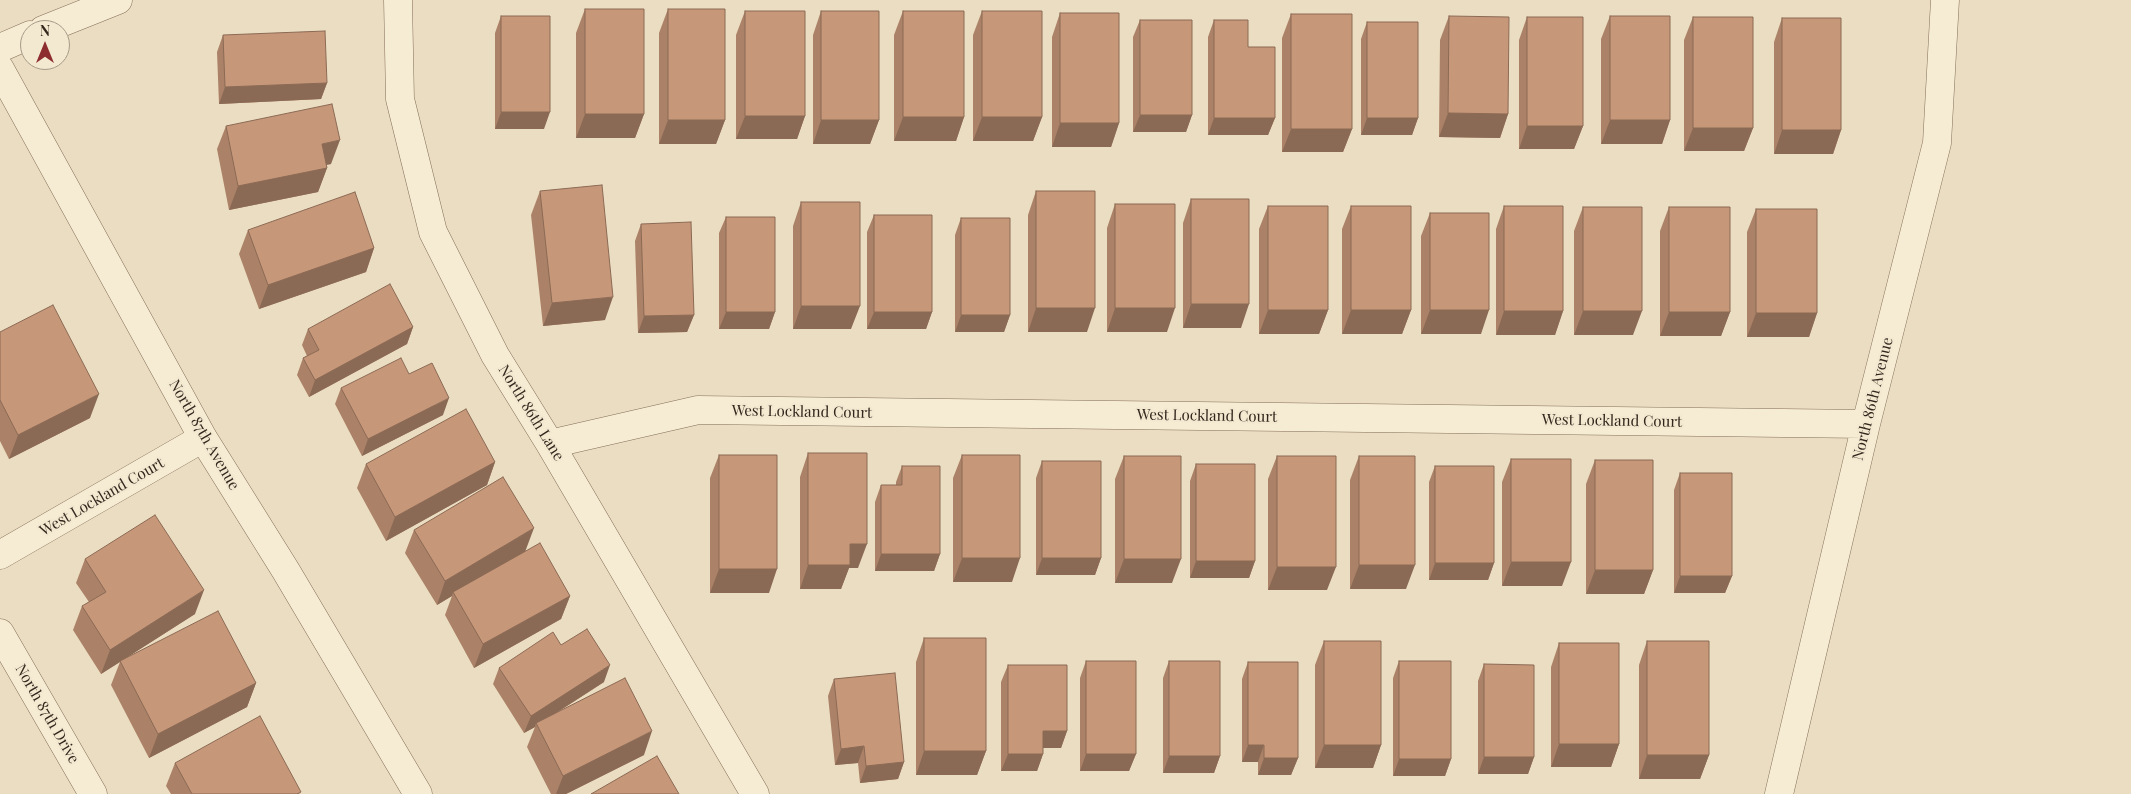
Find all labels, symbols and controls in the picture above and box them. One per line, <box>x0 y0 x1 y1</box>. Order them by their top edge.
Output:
north arrow <box>20 20 70 70</box>
text: N <box>40 21 50 40</box>
street label: North 86th Avenue <box>1849 336 1897 462</box>
street label: North 86th Lane <box>494 362 568 464</box>
street label: North 87th Avenue <box>165 377 243 493</box>
street label: West Lockland Court <box>732 402 872 422</box>
street label: West Lockland Court <box>1137 406 1277 426</box>
street label: West Lockland Court <box>1542 411 1682 431</box>
street label: West Lockland Court <box>37 454 167 540</box>
street label: North 87th Drive <box>11 661 83 767</box>

